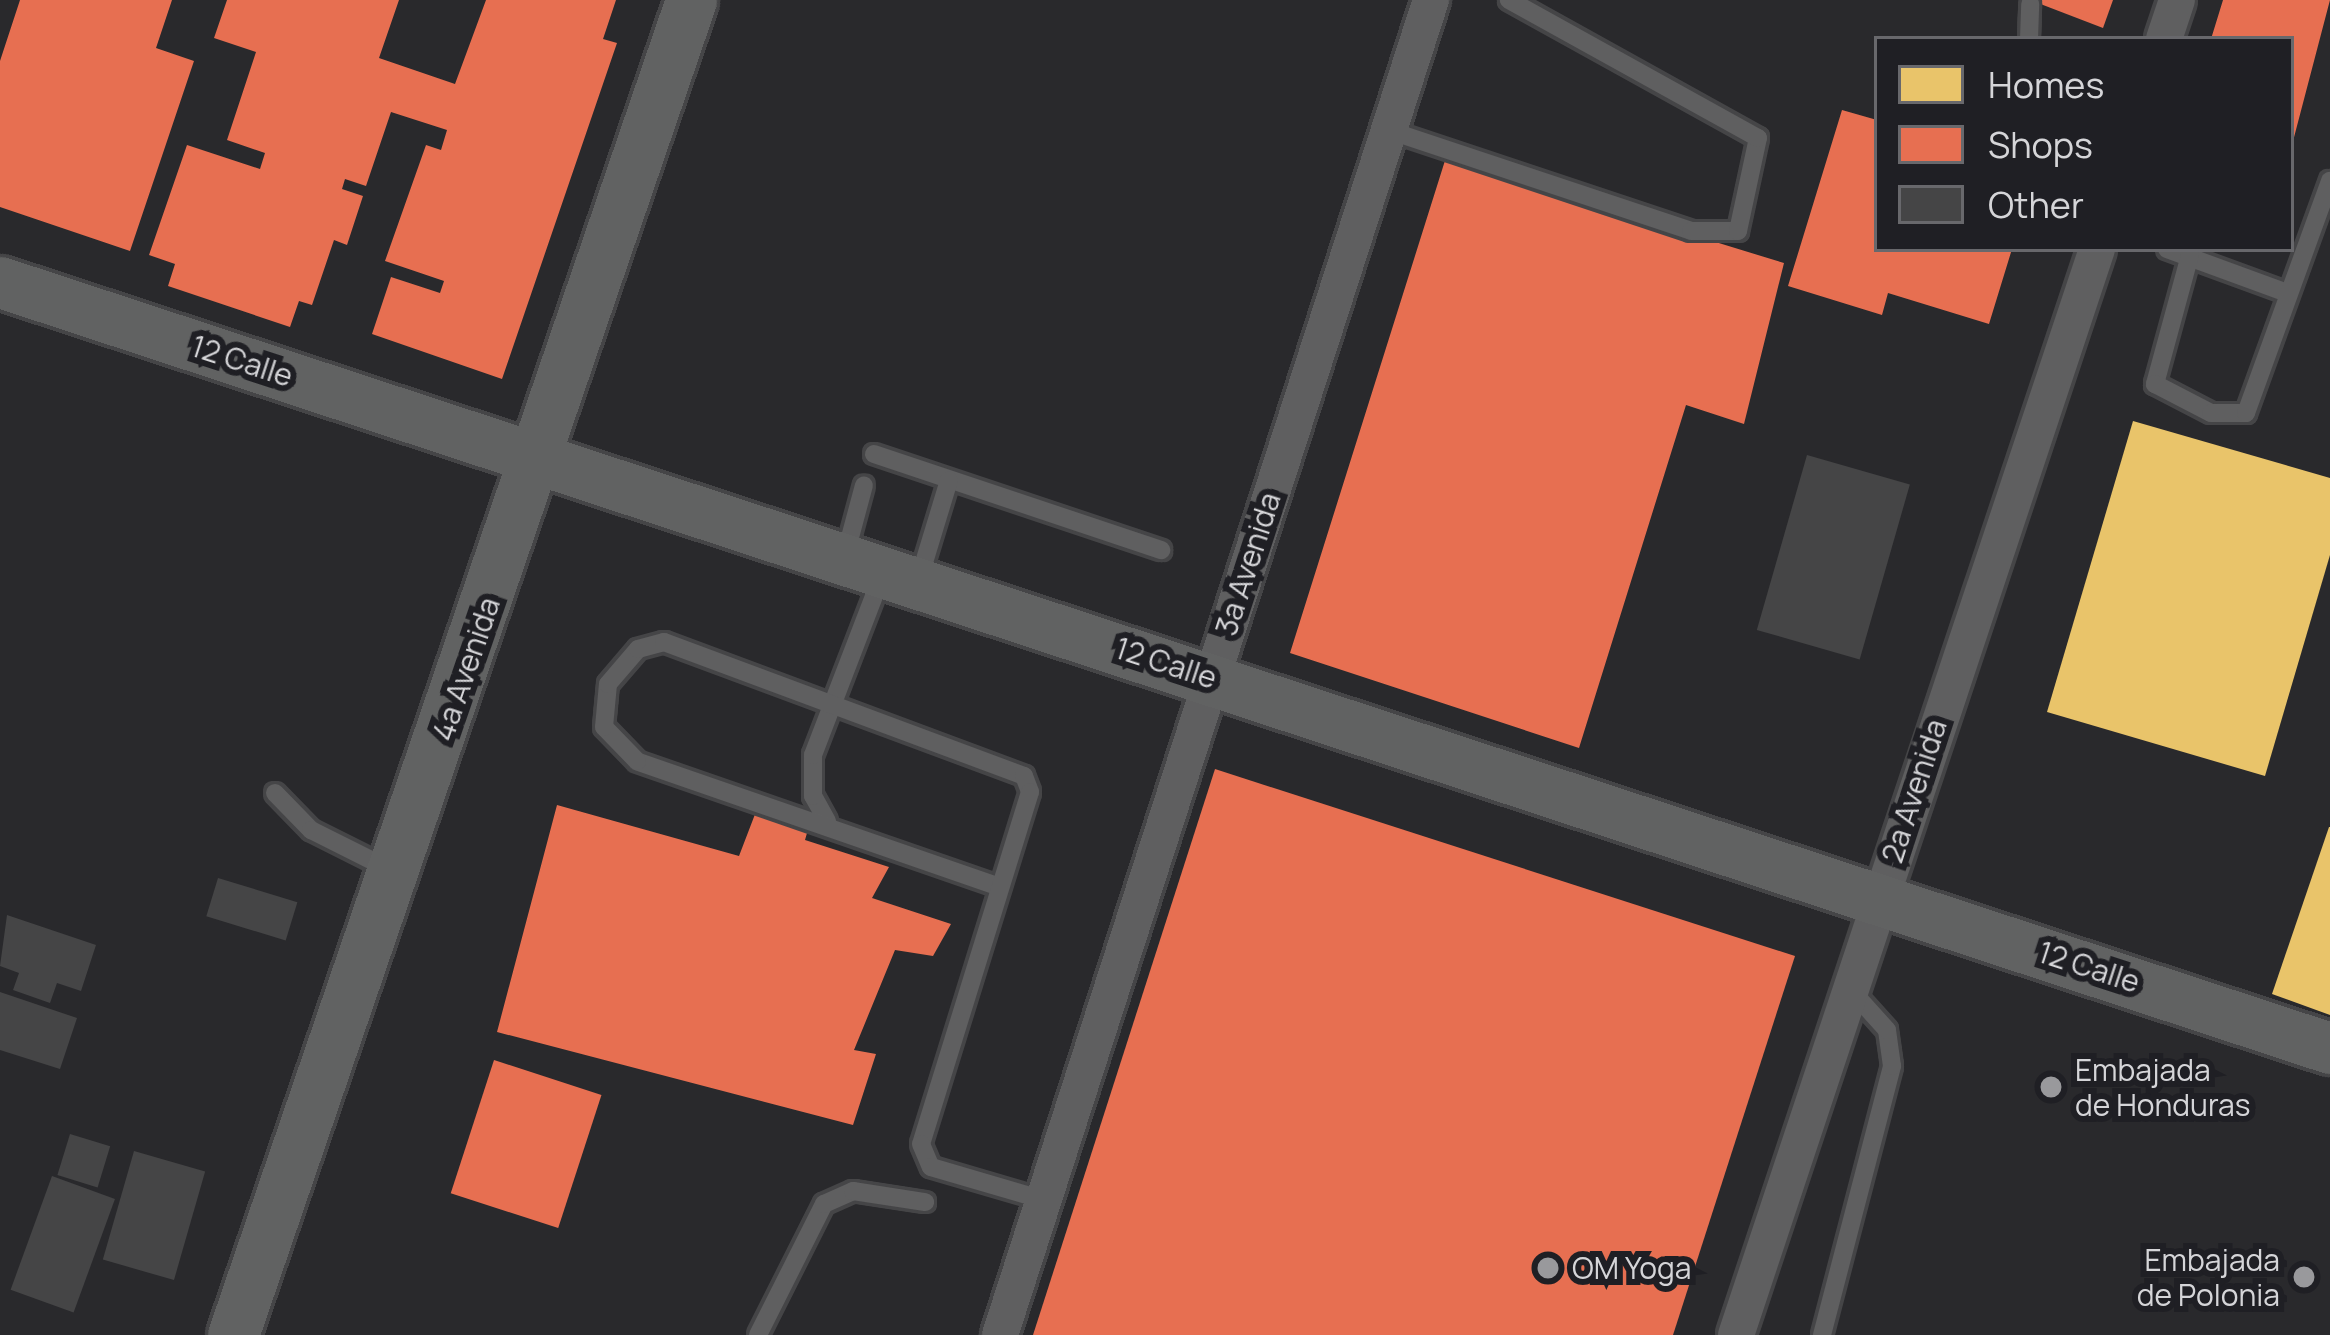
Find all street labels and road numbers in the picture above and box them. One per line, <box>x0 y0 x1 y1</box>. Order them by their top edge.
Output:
street label: 12 Calle <box>187 328 297 394</box>
street label: 3a Avenida <box>1208 488 1288 640</box>
street label: 4a Avenida <box>425 593 507 745</box>
street label: 12 Calle <box>1111 630 1221 696</box>
street label: 2a Avenida <box>1874 715 1954 867</box>
street label: 12 Calle <box>2034 934 2144 1000</box>

